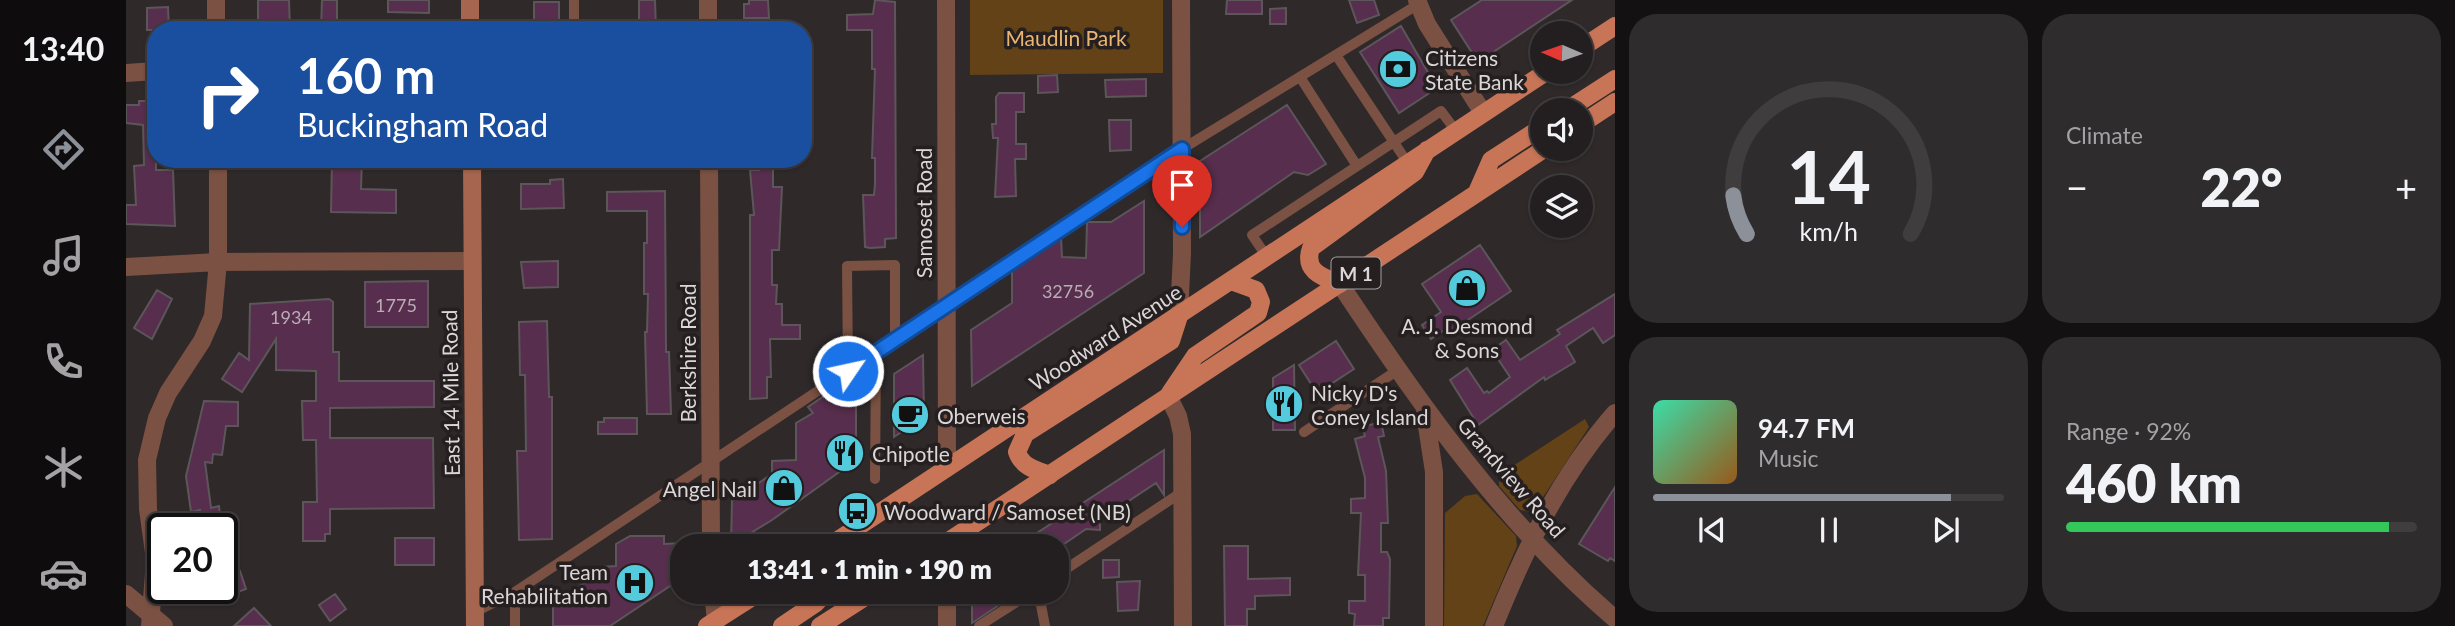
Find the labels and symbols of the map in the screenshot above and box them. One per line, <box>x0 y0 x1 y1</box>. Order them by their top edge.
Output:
north arrow <box>1530 21 1592 84</box>
park label: Maudlin Park <box>1005 25 1127 50</box>
place label: Citizens State Bank <box>1425 45 1524 94</box>
bank icon: Citizens State Bank <box>1377 48 1419 90</box>
street label: Samoset Road <box>911 148 936 278</box>
pin <box>1152 155 1212 227</box>
road number: M 1 <box>1332 258 1380 288</box>
shop icon: A. J. Desmond & Sons <box>1446 267 1488 309</box>
street label: Woodward Avenue <box>1024 279 1186 395</box>
house number: 32756 <box>1042 280 1094 302</box>
street label: Berkshire Road <box>675 284 700 422</box>
house number: 1775 <box>375 294 417 316</box>
house number: 1934 <box>270 306 312 328</box>
street label: East 14 Mile Road <box>436 310 464 476</box>
place label: A. J. Desmond & Sons <box>1401 313 1533 362</box>
position arrow <box>811 334 885 408</box>
place label: Nicky D's Coney Island <box>1311 380 1428 429</box>
restaurant icon: Nicky D's Coney Island <box>1263 383 1305 425</box>
cafe icon: Oberweis <box>889 394 931 436</box>
place label: Oberweis <box>937 403 1026 428</box>
street label: Grandview Road <box>1453 412 1571 542</box>
restaurant icon: Chipotle <box>824 432 866 474</box>
place label: Chipotle <box>872 441 950 466</box>
shop icon: Angel Nail <box>763 467 805 509</box>
place label: Angel Nail <box>663 476 757 501</box>
bus stop icon: Woodward / Samoset (NB) <box>836 490 878 532</box>
place label: Woodward / Samoset (NB) <box>884 499 1131 524</box>
speed limit sign: 20 <box>147 513 238 604</box>
place label: Team Rehabilitation <box>481 559 608 608</box>
hospital icon: Team Rehabilitation <box>614 562 656 604</box>

